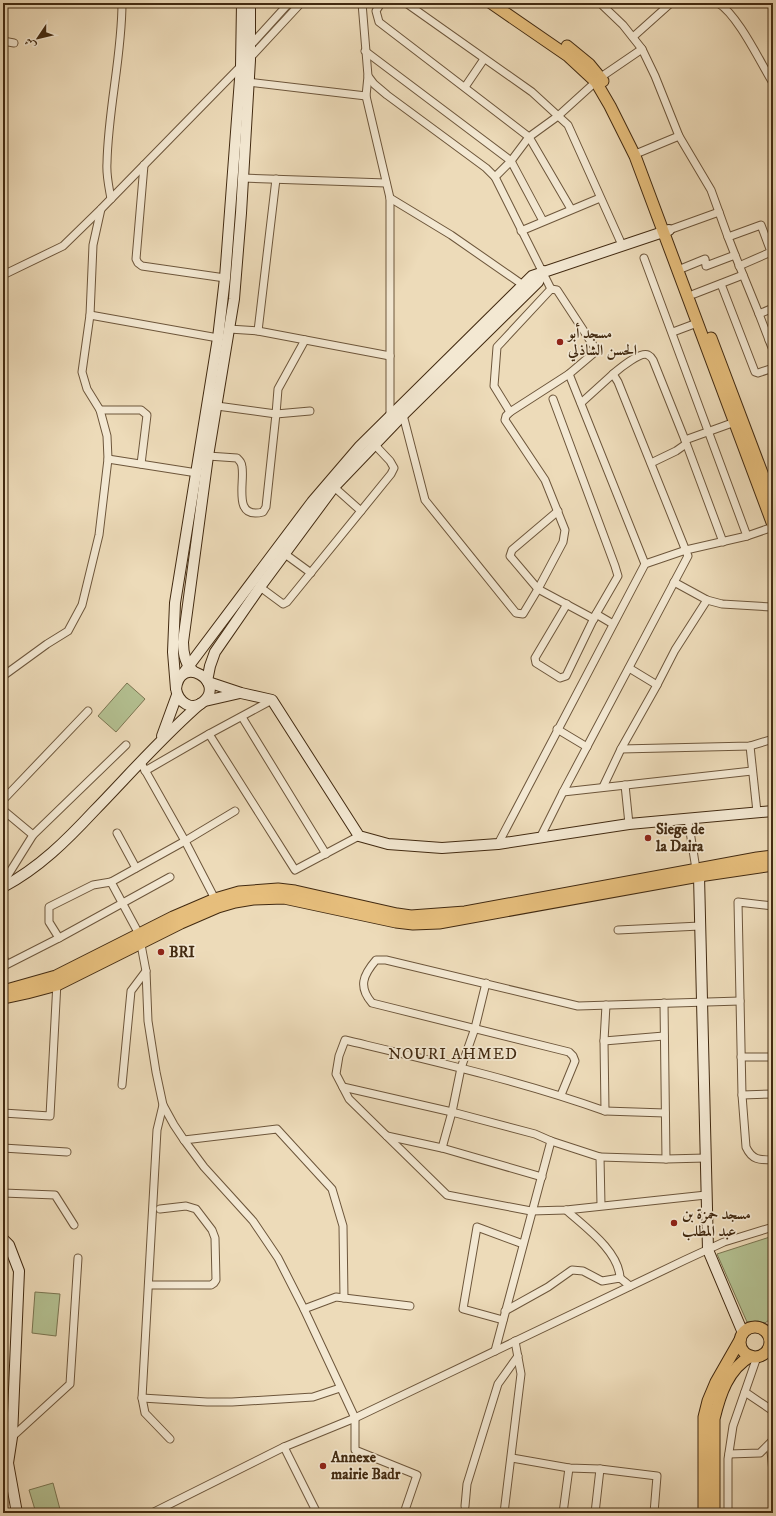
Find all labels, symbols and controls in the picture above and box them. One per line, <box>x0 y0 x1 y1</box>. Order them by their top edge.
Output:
north arrow <box>18 18 58 58</box>
text: ش <box>22 35 39 52</box>
place label: مسجد أبو الحسن الشاذلي <box>566 322 637 362</box>
marker: مسجد أبو الحسن الشاذلي <box>555 337 565 347</box>
place label: Siege de la Daira <box>655 820 705 856</box>
marker: Siege de la Daira <box>643 833 653 843</box>
place label: BRI <box>169 943 195 962</box>
marker: BRI <box>156 947 166 957</box>
district label: NOURI AHMED <box>388 1044 518 1064</box>
place label: مسجد حمزة بن عبد المطلب <box>682 1205 751 1241</box>
marker: مسجد حمزة بن عبد المطلب <box>669 1218 679 1228</box>
place label: Annexe mairie Badr <box>330 1448 401 1484</box>
marker: Annexe mairie Badr <box>318 1461 328 1471</box>

